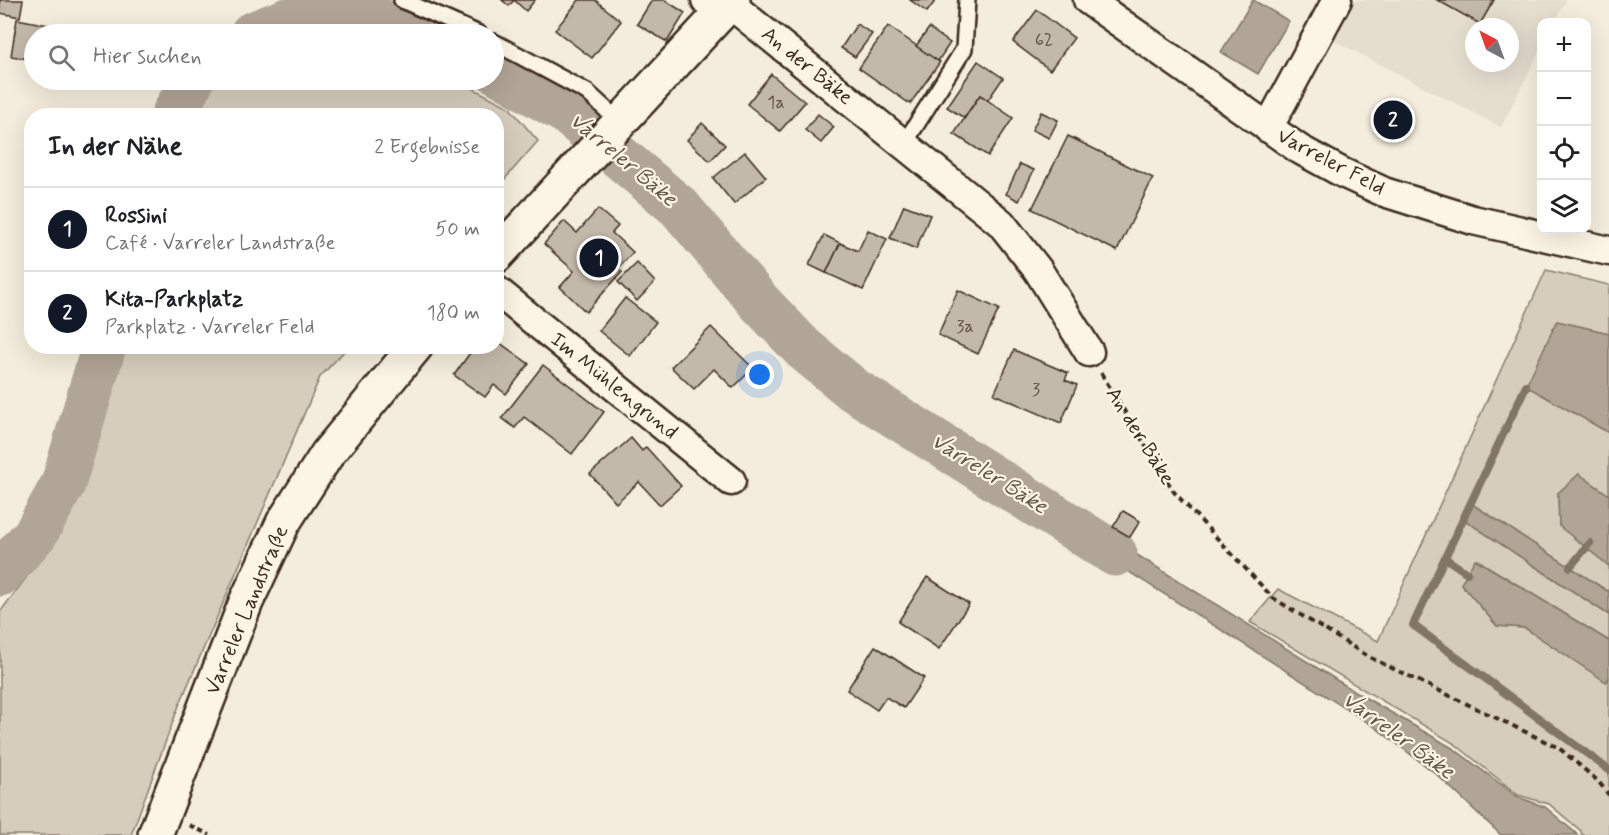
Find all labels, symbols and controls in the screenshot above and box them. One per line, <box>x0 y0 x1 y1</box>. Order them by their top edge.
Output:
north arrow <box>1465 18 1519 72</box>
map controls <box>1537 18 1591 234</box>
button: + <box>1537 18 1591 72</box>
street label: An der Bäke <box>755 20 859 112</box>
search box <box>24 24 504 90</box>
house number: 62 <box>1035 28 1053 52</box>
icon: search <box>45 41 78 74</box>
text: Hier suchen <box>93 43 202 71</box>
button: − <box>1537 72 1591 126</box>
house number: 1a <box>767 91 785 115</box>
pin: 2 <box>1374 98 1412 142</box>
water label: Varreler Bäke <box>564 107 683 214</box>
street label: Varreler Feld <box>1272 122 1390 202</box>
button: locate <box>1537 126 1591 180</box>
text: In der Nähe <box>48 130 182 164</box>
text: 2 Ergebnisse <box>374 134 480 161</box>
button: layers <box>1537 180 1591 234</box>
text: Rossini <box>105 202 167 230</box>
text: 1 <box>63 216 72 243</box>
text: 50 m <box>435 216 480 243</box>
text: Café · Varreler Landstraße <box>105 230 335 257</box>
pin: 1 <box>580 236 618 280</box>
text: Kita-Parkplatz <box>105 286 243 314</box>
text: 2 <box>63 300 72 327</box>
text: 180 m <box>427 300 480 327</box>
text: Parkplatz · Varreler Feld <box>105 314 314 341</box>
house number: 3a <box>956 315 974 339</box>
street label: Im Mühlengrund <box>544 326 684 446</box>
your location <box>745 360 774 389</box>
house number: 3 <box>1032 378 1040 402</box>
street label: An der Bäke <box>1099 382 1181 490</box>
water label: Varreler Bäke <box>926 427 1053 521</box>
street label: Varreler Landstraße <box>199 521 295 699</box>
water label: Varreler Bäke <box>1336 686 1460 787</box>

